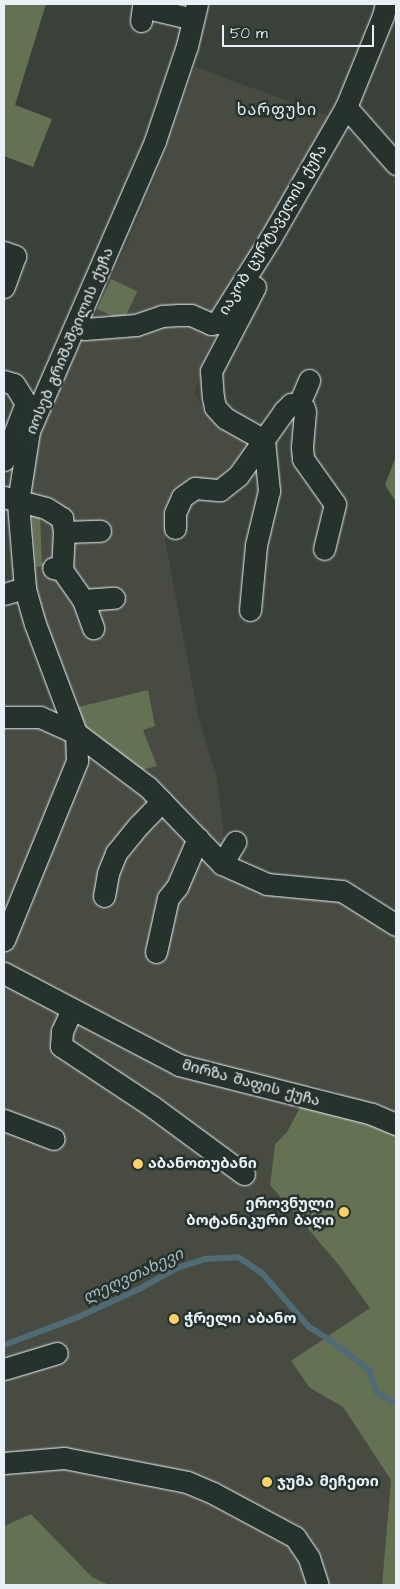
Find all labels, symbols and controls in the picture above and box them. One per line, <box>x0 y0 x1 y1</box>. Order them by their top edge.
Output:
scale bar <box>225 15 378 47</box>
text: 50 m <box>230 23 268 44</box>
district label: ხარფუხი <box>236 100 318 120</box>
street label: იაკობ ცურტაველის ქუჩა <box>215 142 331 318</box>
street label: იოსებ გრიშაშვილის ქუჩა <box>22 245 118 437</box>
street label: მირზა შაფის ქუჩა <box>180 1056 322 1110</box>
place label: აბანოთუბანი <box>148 1155 257 1173</box>
marker: აბანოთუბანი <box>132 1158 144 1170</box>
place label: ეროვნული ბოტანიკური ბაღი <box>186 1194 334 1229</box>
marker: ეროვნული ბოტანიკური ბაღი <box>338 1206 350 1218</box>
water label: ლეღვთახევი <box>80 1244 186 1308</box>
place label: ჭრელი აბანო <box>184 1310 296 1328</box>
marker: ჭრელი აბანო <box>168 1313 180 1325</box>
place label: ჯუმა მეჩეთი <box>277 1473 379 1491</box>
marker: ჯუმა მეჩეთი <box>261 1476 273 1488</box>

